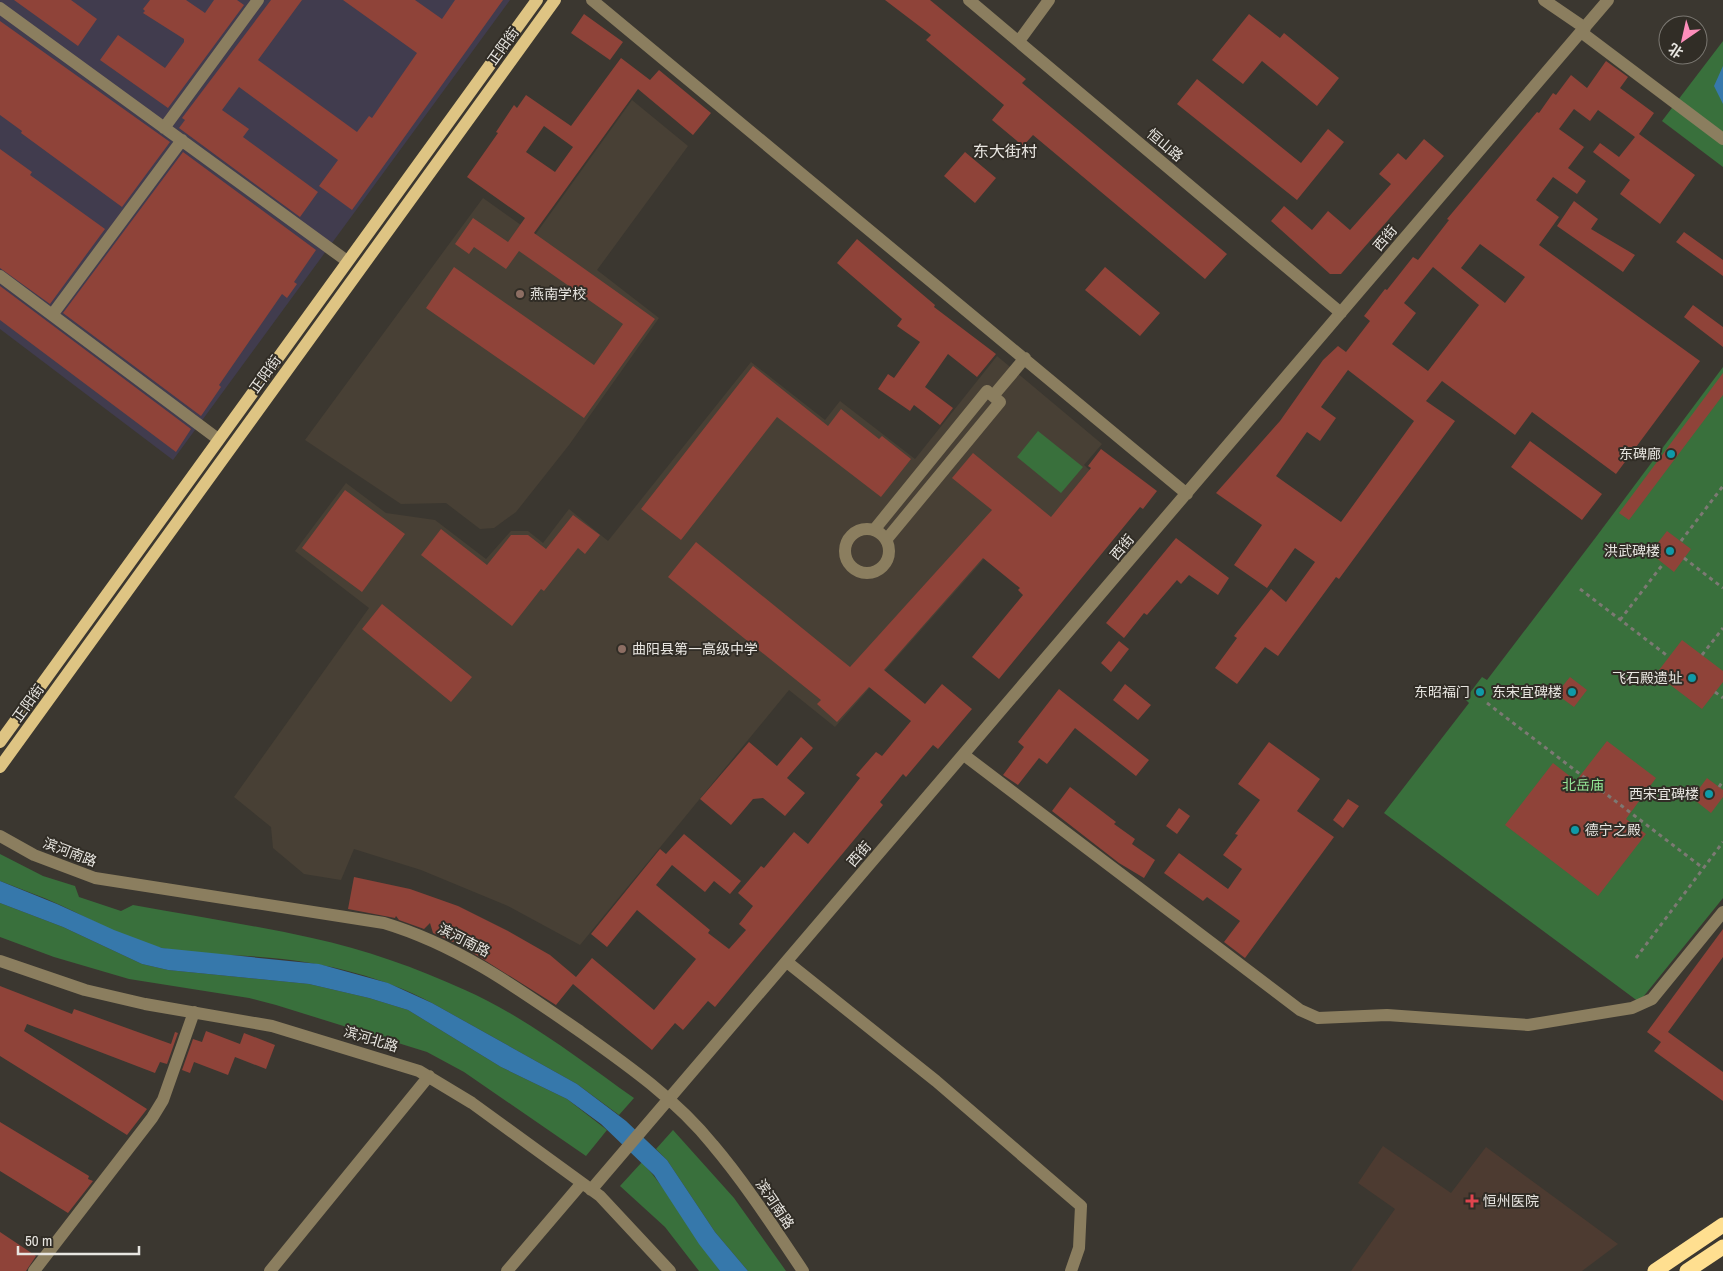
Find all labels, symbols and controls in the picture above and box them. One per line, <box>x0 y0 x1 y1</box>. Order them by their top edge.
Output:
north arrow <box>1658 15 1708 65</box>
street label: 正阳街 <box>483 24 523 68</box>
text: 北 <box>1665 39 1687 62</box>
street label: 恒山路 <box>1143 125 1187 165</box>
district label: 东大街村 <box>973 140 1037 162</box>
street label: 西街 <box>1369 221 1401 255</box>
place label: 燕南学校 <box>530 285 586 303</box>
marker: 燕南学校 <box>514 288 526 300</box>
street label: 正阳街 <box>245 352 285 396</box>
place label: 东碑廊 <box>1619 445 1661 463</box>
marker: 东碑廊 <box>1665 448 1677 460</box>
street label: 西街 <box>1106 530 1138 564</box>
place label: 洪武碑楼 <box>1604 542 1660 560</box>
marker: 洪武碑楼 <box>1664 545 1676 557</box>
place label: 曲阳县第一高级中学 <box>632 640 758 658</box>
marker: 曲阳县第一高级中学 <box>616 643 628 655</box>
place label: 飞石殿遗址 <box>1612 669 1682 687</box>
marker: 飞石殿遗址 <box>1686 672 1698 684</box>
street label: 正阳街 <box>8 681 48 725</box>
place label: 东昭福门 <box>1414 683 1470 701</box>
place label: 东宋宜碑楼 <box>1492 683 1562 701</box>
marker: 东昭福门 <box>1474 686 1486 698</box>
marker: 东宋宜碑楼 <box>1566 686 1578 698</box>
park label: 北岳庙 <box>1562 776 1604 794</box>
place label: 西宋宜碑楼 <box>1629 785 1699 803</box>
marker: 西宋宜碑楼 <box>1703 788 1715 800</box>
place label: 德宁之殿 <box>1585 821 1641 839</box>
marker: 德宁之殿 <box>1569 824 1581 836</box>
street label: 滨河南路 <box>41 834 99 870</box>
street label: 西街 <box>843 838 875 870</box>
street label: 滨河南路 <box>435 919 493 961</box>
street label: 滨河北路 <box>342 1022 400 1056</box>
street label: 滨河南路 <box>752 1176 798 1232</box>
place label: 恒州医院 <box>1483 1192 1539 1210</box>
marker: 恒州医院 <box>1465 1194 1479 1208</box>
scale bar <box>18 1224 139 1256</box>
text: 50 m <box>25 1230 52 1251</box>

